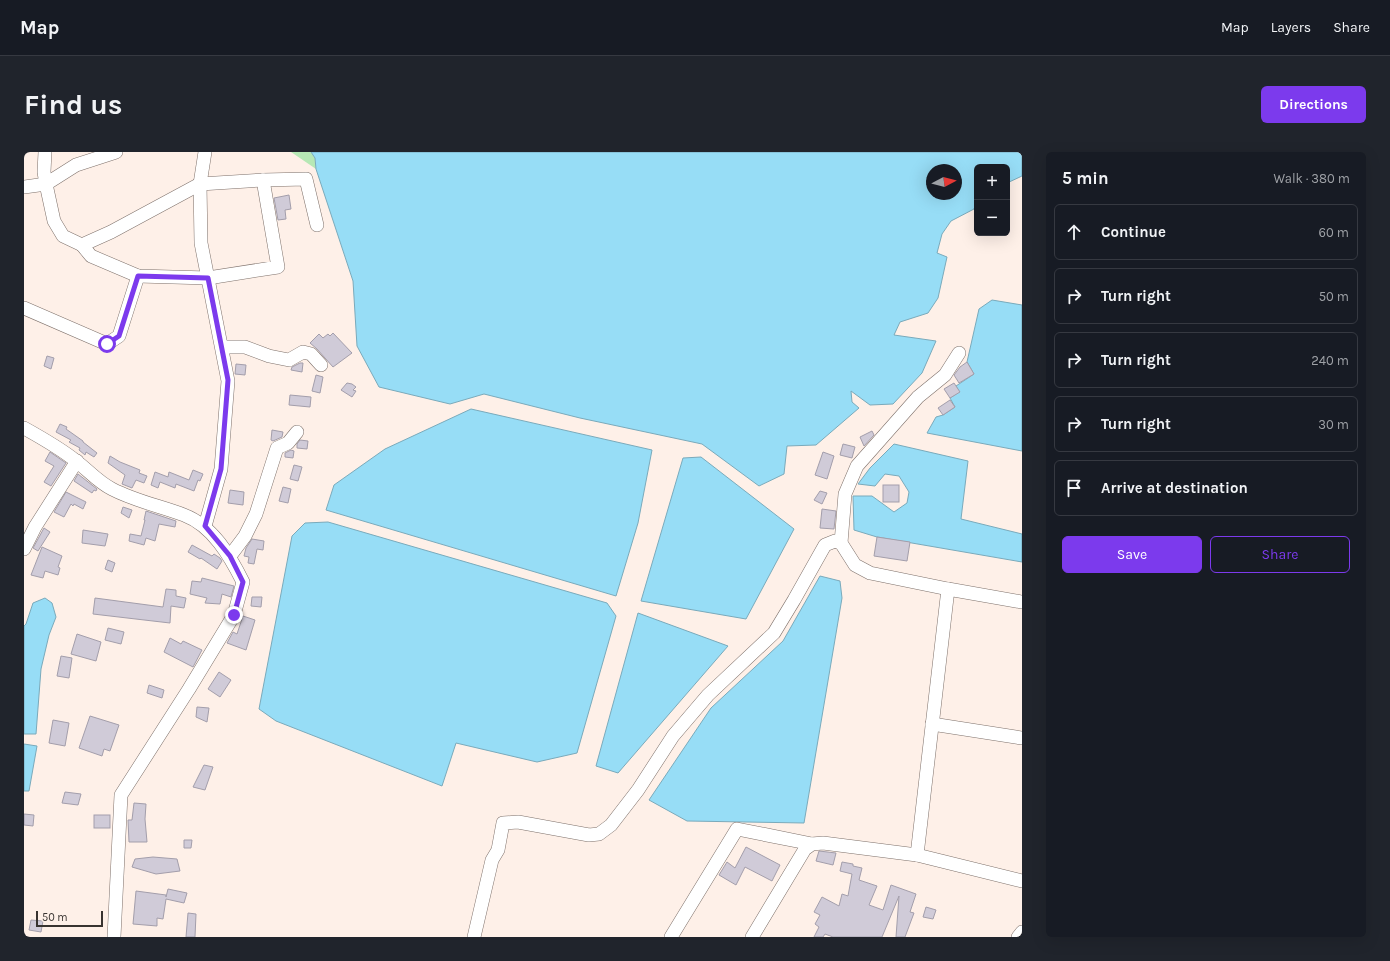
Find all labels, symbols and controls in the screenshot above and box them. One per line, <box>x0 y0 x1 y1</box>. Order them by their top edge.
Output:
text: Map <box>20 17 59 39</box>
text: Map <box>1221 19 1249 36</box>
text: Layers <box>1271 19 1311 36</box>
text: Share <box>1333 19 1370 36</box>
button: Directions <box>1261 86 1366 123</box>
text: Find us <box>24 88 123 121</box>
north arrow <box>926 164 962 200</box>
map controls <box>974 164 1010 236</box>
button: + <box>974 164 1010 200</box>
text: 5 min <box>1062 168 1109 188</box>
text: Walk · 380 m <box>1274 171 1350 186</box>
button: − <box>974 200 1010 236</box>
icon: ahead <box>1063 221 1085 243</box>
text: Continue <box>1101 223 1166 241</box>
text: 60 m <box>1319 225 1349 240</box>
icon: right <box>1063 285 1085 307</box>
text: Turn right <box>1101 287 1171 305</box>
text: 50 m <box>1319 289 1349 304</box>
route start <box>98 335 116 353</box>
icon: right <box>1063 349 1085 371</box>
text: Turn right <box>1101 351 1171 369</box>
text: 240 m <box>1311 353 1349 368</box>
icon: right <box>1063 413 1085 435</box>
text: Turn right <box>1101 415 1171 433</box>
text: 30 m <box>1318 417 1349 432</box>
icon: arrive <box>1063 477 1085 499</box>
text: Arrive at destination <box>1101 479 1248 497</box>
button: Save <box>1062 536 1202 573</box>
button: Share <box>1210 536 1350 573</box>
route end <box>225 606 243 624</box>
scale bar <box>36 909 103 928</box>
text: 50 m <box>42 911 68 924</box>

